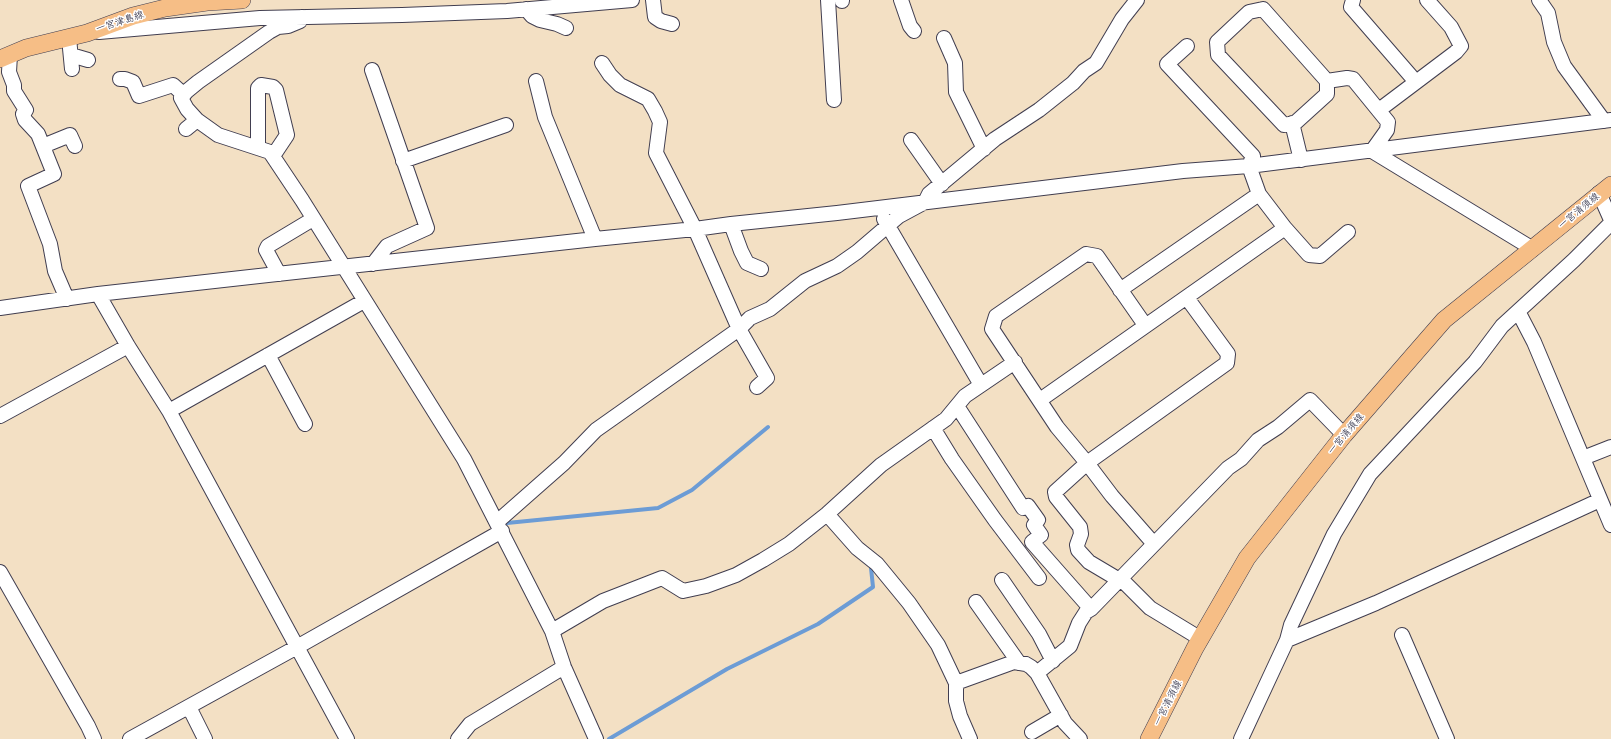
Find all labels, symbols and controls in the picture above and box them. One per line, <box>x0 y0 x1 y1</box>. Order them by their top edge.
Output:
street label: 一宮津島線 <box>94 9 146 35</box>
street label: 一宮清須線 <box>1556 190 1602 232</box>
street label: 一宮清須線 <box>1325 411 1367 457</box>
street label: 一宮清須線 <box>1151 678 1185 728</box>

